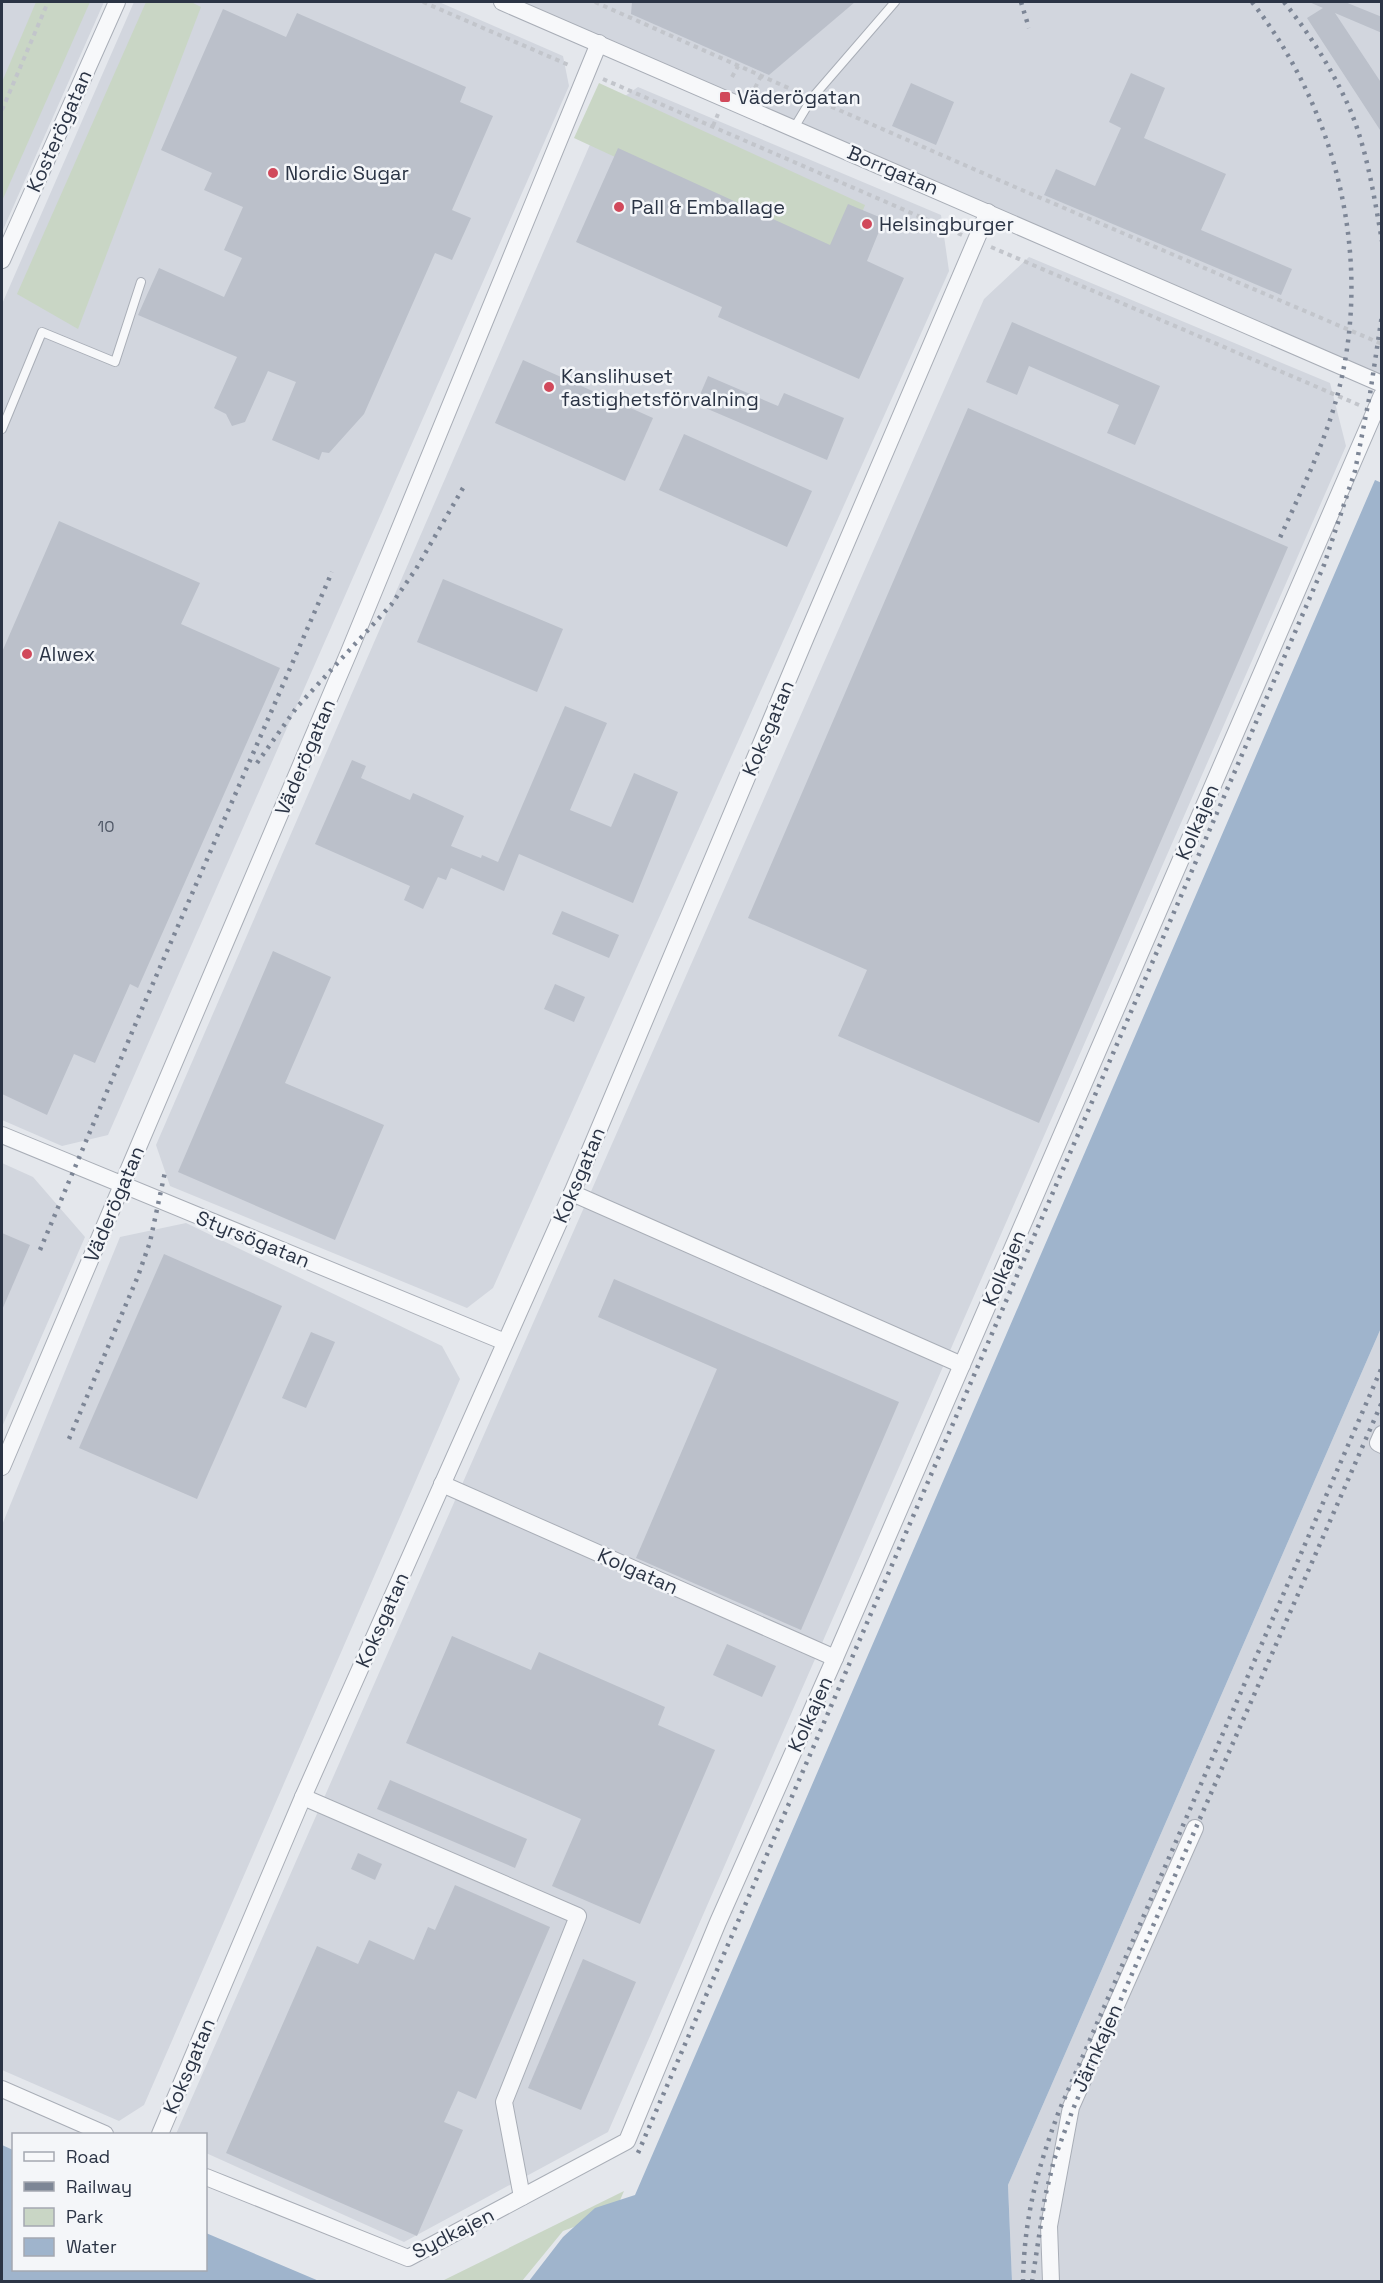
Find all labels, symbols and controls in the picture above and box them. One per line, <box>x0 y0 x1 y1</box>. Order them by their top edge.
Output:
street label: Kosterögatan <box>20 66 98 196</box>
place label: Väderögatan <box>737 84 861 110</box>
marker: Väderögatan <box>718 90 732 104</box>
street label: Borrgatan <box>843 139 943 201</box>
place label: Nordic Sugar <box>285 160 409 186</box>
marker: Nordic Sugar <box>266 166 280 180</box>
place label: Pall & Emballage <box>631 194 785 220</box>
marker: Pall & Emballage <box>612 200 626 214</box>
place label: Helsingburger <box>879 211 1014 237</box>
marker: Helsingburger <box>860 217 874 231</box>
place label: Kanslihuset fastighetsförvalning <box>561 363 759 412</box>
marker: Kanslihuset fastighetsförvalning <box>542 380 556 394</box>
place label: Alwex <box>39 641 95 667</box>
marker: Alwex <box>20 647 34 661</box>
street label: Koksgatan <box>736 676 800 780</box>
street label: Väderögatan <box>269 695 341 819</box>
street label: Kolkajen <box>1169 780 1225 864</box>
house number: 10 <box>98 816 114 837</box>
street label: Koksgatan <box>547 1123 611 1227</box>
street label: Väderögatan <box>78 1142 150 1266</box>
street label: Styrsögatan <box>192 1204 314 1274</box>
street label: Kolkajen <box>976 1226 1032 1310</box>
street label: Kolgatan <box>594 1542 682 1600</box>
street label: Koksgatan <box>349 1568 415 1672</box>
street label: Kolkajen <box>782 1672 838 1756</box>
street label: Järnkajen <box>1066 2000 1128 2096</box>
street label: Koksgatan <box>157 2014 221 2118</box>
legend <box>12 2133 207 2271</box>
text: Road <box>66 2145 110 2168</box>
text: Railway <box>66 2175 132 2198</box>
street label: Sydkajen <box>408 2201 498 2265</box>
text: Park <box>66 2205 104 2228</box>
text: Water <box>66 2235 117 2258</box>

